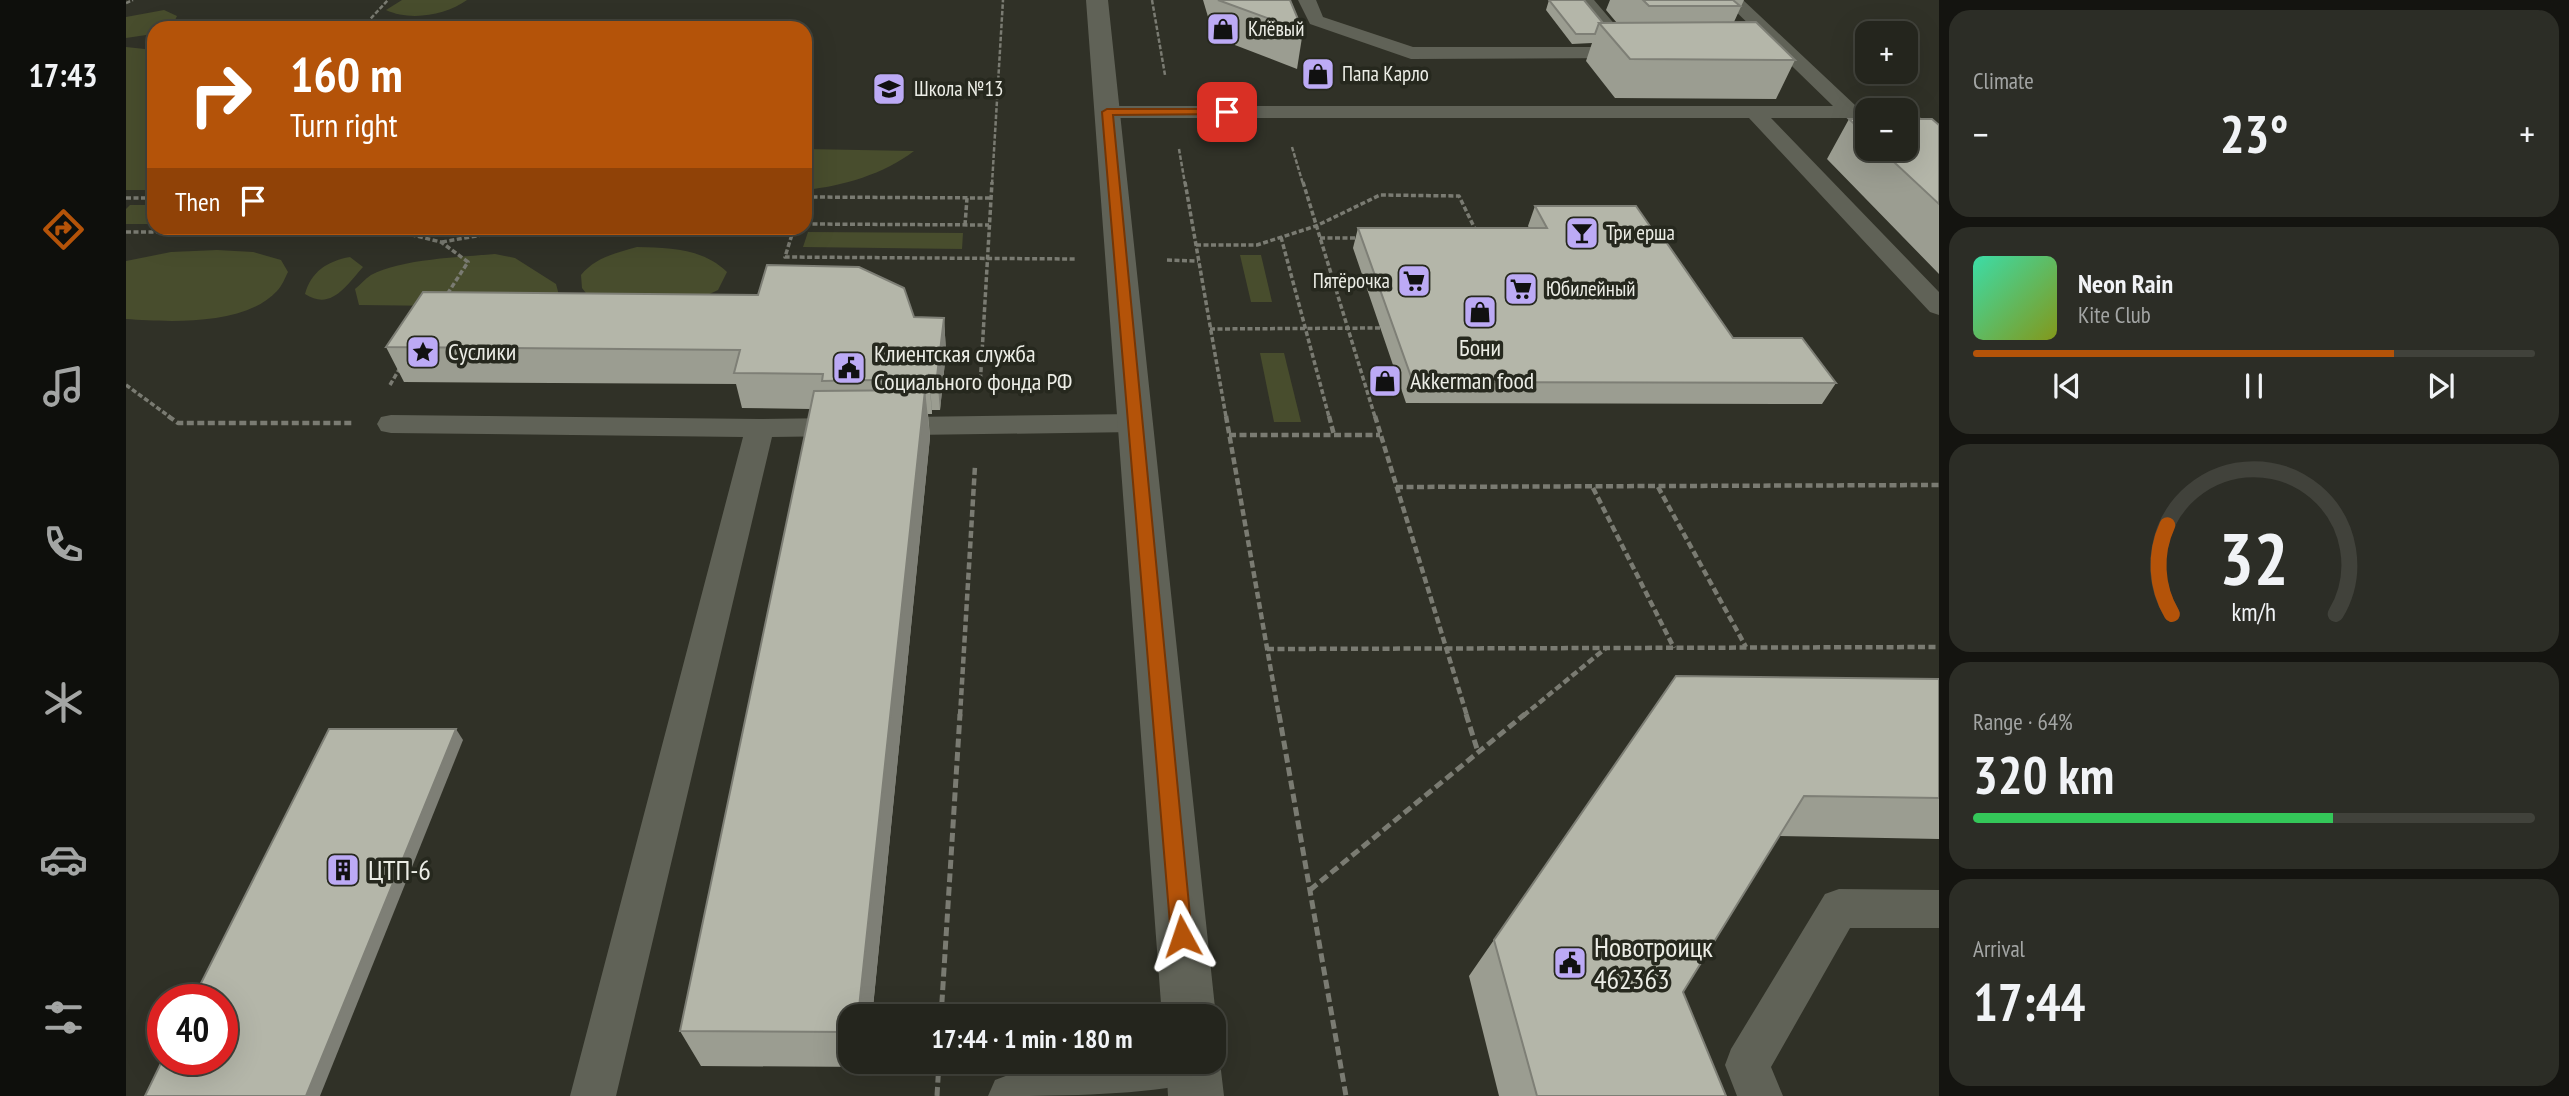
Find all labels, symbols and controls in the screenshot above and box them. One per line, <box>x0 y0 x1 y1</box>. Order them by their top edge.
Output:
shop icon: Клёвый <box>1204 10 1242 48</box>
place label: Клёвый <box>1248 15 1304 42</box>
map controls <box>1855 21 1918 161</box>
button: + <box>1855 21 1918 84</box>
text: 160 m <box>290 42 403 106</box>
icon: right <box>175 49 266 140</box>
text: 17:43 <box>28 54 98 96</box>
shop icon: Папа Карло <box>1299 55 1337 93</box>
place label: Папа Карло <box>1342 60 1429 87</box>
text: Climate <box>1973 66 2034 95</box>
school or university icon: Школа №13 <box>870 70 908 108</box>
place label: Школа №13 <box>914 75 1003 102</box>
pin <box>1197 82 1257 142</box>
icon: arrive <box>1208 93 1246 131</box>
button: − <box>1855 98 1918 161</box>
text: 23° <box>2220 100 2288 167</box>
text: Turn right <box>290 104 398 146</box>
text: − <box>1973 109 1989 158</box>
text: + <box>2519 109 2535 158</box>
icon: arrive <box>234 182 272 220</box>
text: Then <box>175 185 220 218</box>
icon: directions <box>39 205 88 254</box>
bar icon: Три ерша <box>1563 214 1601 252</box>
place label: Три ерша <box>1606 219 1675 246</box>
supermarket icon: Пятёрочка <box>1395 262 1433 300</box>
place label: Пятёрочка <box>1313 267 1390 294</box>
text: Neon Rain <box>2078 267 2173 300</box>
supermarket icon: Юбилейный <box>1502 270 1540 308</box>
place label: Юбилейный <box>1546 275 1635 302</box>
shop icon: Бони <box>1461 293 1499 331</box>
text: Kite Club <box>2078 300 2151 329</box>
place label: Бони <box>1459 332 1501 363</box>
place icon: Суслики <box>404 333 442 371</box>
place label: Суслики <box>448 336 516 367</box>
place label: Клиентская служба Социального фонда РФ <box>874 338 1072 397</box>
public building icon: Клиентская служба Социального фонда РФ <box>830 349 868 387</box>
icon: music <box>39 362 88 411</box>
shop icon: Akkerman food <box>1366 362 1404 400</box>
place label: Akkerman food <box>1410 365 1534 396</box>
icon: previous <box>2048 367 2086 405</box>
icon: pause <box>2235 367 2273 405</box>
icon: next <box>2422 367 2460 405</box>
text: 32 <box>2219 510 2289 604</box>
icon: phone <box>39 520 88 569</box>
text: km/h <box>2232 596 2276 628</box>
icon: climate <box>39 678 88 727</box>
text: Range · 64% <box>1973 707 2073 736</box>
text: 320 km <box>1973 741 2114 808</box>
icon: car <box>39 835 88 884</box>
building icon: ЦТП-6 <box>324 851 362 889</box>
place label: ЦТП-6 <box>368 851 431 888</box>
position arrow <box>1145 899 1219 973</box>
place label: Новотроицк 462363 <box>1594 928 1713 997</box>
text: Arrival <box>1973 934 2025 963</box>
public building icon: Новотроицк 462363 <box>1551 944 1589 982</box>
text: 17:44 <box>1973 968 2085 1035</box>
speed limit sign: 40 <box>147 984 238 1075</box>
icon: filters <box>39 993 88 1042</box>
text: 17:44 · 1 min · 180 m <box>932 1022 1132 1055</box>

